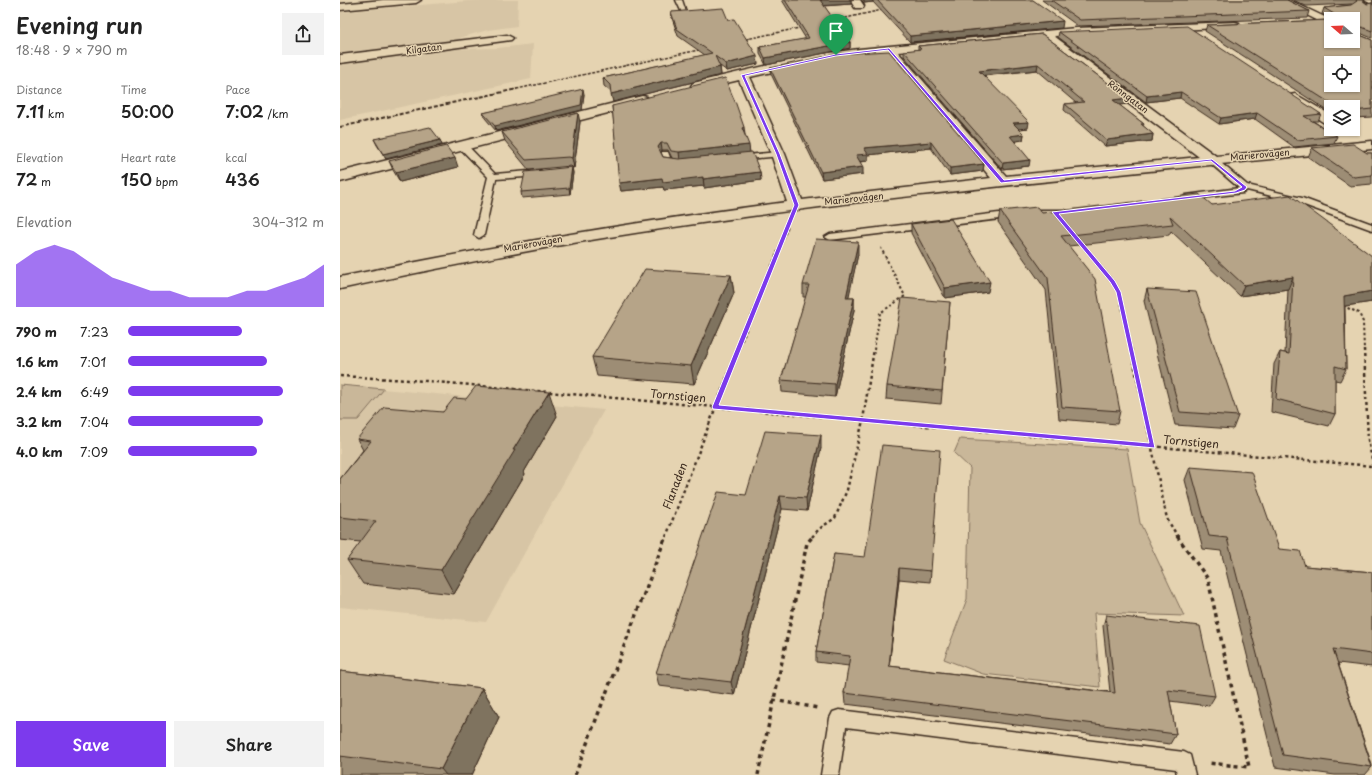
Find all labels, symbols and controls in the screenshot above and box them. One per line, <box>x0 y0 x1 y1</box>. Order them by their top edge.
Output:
text: Evening run <box>16 8 143 41</box>
north arrow <box>1324 12 1360 48</box>
map controls <box>1324 12 1360 136</box>
button: share <box>282 13 324 55</box>
pin <box>819 14 853 55</box>
icon: arrive <box>825 20 847 42</box>
street label: Kilgatan <box>405 39 443 57</box>
text: 18:48 · 9 × 790 m <box>16 40 128 59</box>
button: locate <box>1324 56 1360 92</box>
street label: Rönngatan <box>1105 76 1152 116</box>
text: Distance <box>16 81 62 98</box>
text: Time <box>121 81 147 98</box>
text: Pace <box>225 81 250 98</box>
text: 7.11 <box>16 98 44 124</box>
text: 50:00 <box>121 98 174 124</box>
text: 7:02 <box>225 98 264 124</box>
button: layers <box>1324 100 1360 136</box>
text: km <box>44 105 64 122</box>
text: /km <box>264 105 288 122</box>
street label: Marierovägen <box>1230 144 1290 164</box>
text: Elevation <box>16 149 63 166</box>
text: Heart rate <box>121 149 176 166</box>
text: kcal <box>225 149 247 166</box>
text: 72 <box>16 166 37 192</box>
text: 150 <box>121 166 152 192</box>
text: 436 <box>225 166 260 192</box>
text: m <box>37 173 51 190</box>
text: bpm <box>152 173 178 190</box>
street label: Marierovägen <box>823 188 884 208</box>
text: Elevation <box>16 212 72 231</box>
text: 304–312 m <box>252 212 324 231</box>
street label: Marierovägen <box>502 231 563 255</box>
text: 790 m <box>16 322 57 341</box>
text: 7:23 <box>80 322 109 341</box>
text: 1.6 km <box>16 352 58 371</box>
text: 7:01 <box>80 352 106 371</box>
text: 2.4 km <box>16 382 62 401</box>
text: 6:49 <box>80 382 109 401</box>
street label: Tornstigen <box>649 385 707 406</box>
text: 3.2 km <box>16 412 62 431</box>
text: 7:04 <box>80 412 109 431</box>
street label: Tornstigen <box>1162 431 1220 452</box>
text: 4.0 km <box>16 442 63 461</box>
text: 7:09 <box>80 442 108 461</box>
street label: Flanaden <box>658 460 691 512</box>
button: Save <box>16 721 166 767</box>
button: Share <box>174 721 324 767</box>

